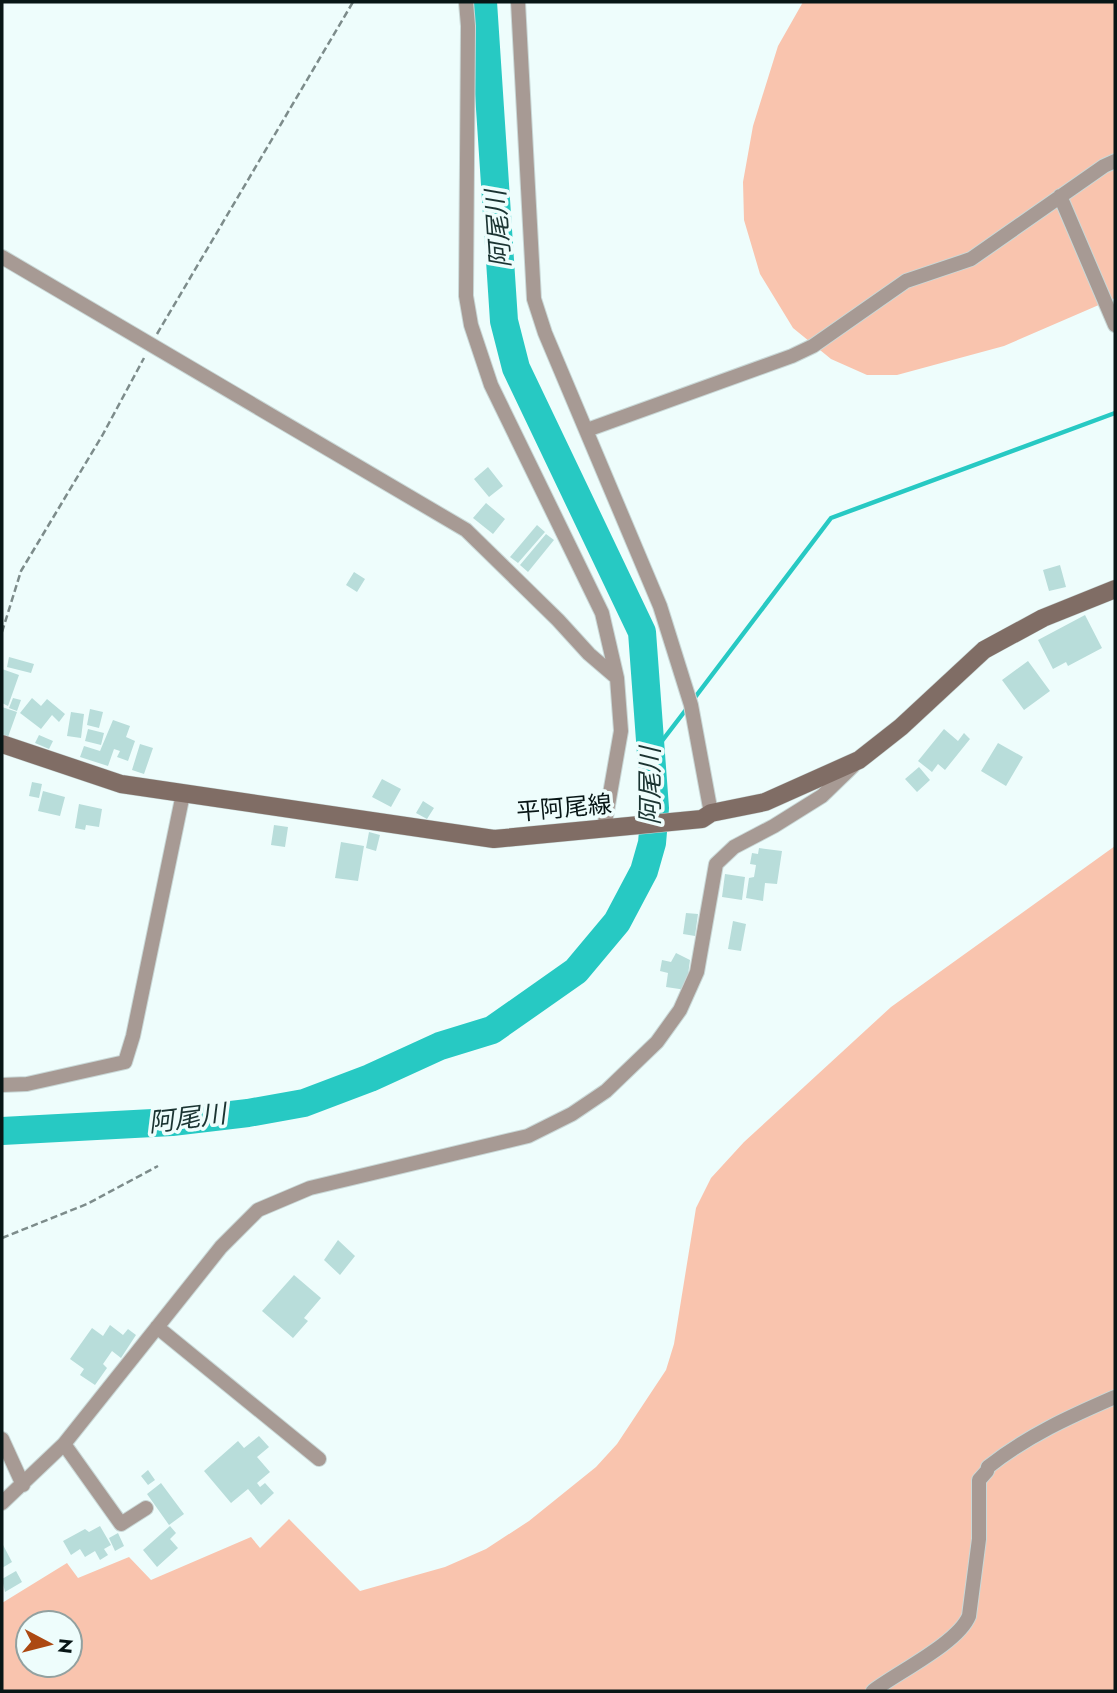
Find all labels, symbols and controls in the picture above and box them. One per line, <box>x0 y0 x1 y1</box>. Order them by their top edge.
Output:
water label: 阿尾川 <box>476 186 520 269</box>
water label: 阿尾川 <box>631 744 669 825</box>
street label: 平阿尾線 <box>515 786 613 829</box>
water label: 阿尾川 <box>146 1094 231 1142</box>
north arrow <box>14 1609 84 1679</box>
text: N <box>51 1637 80 1655</box>

